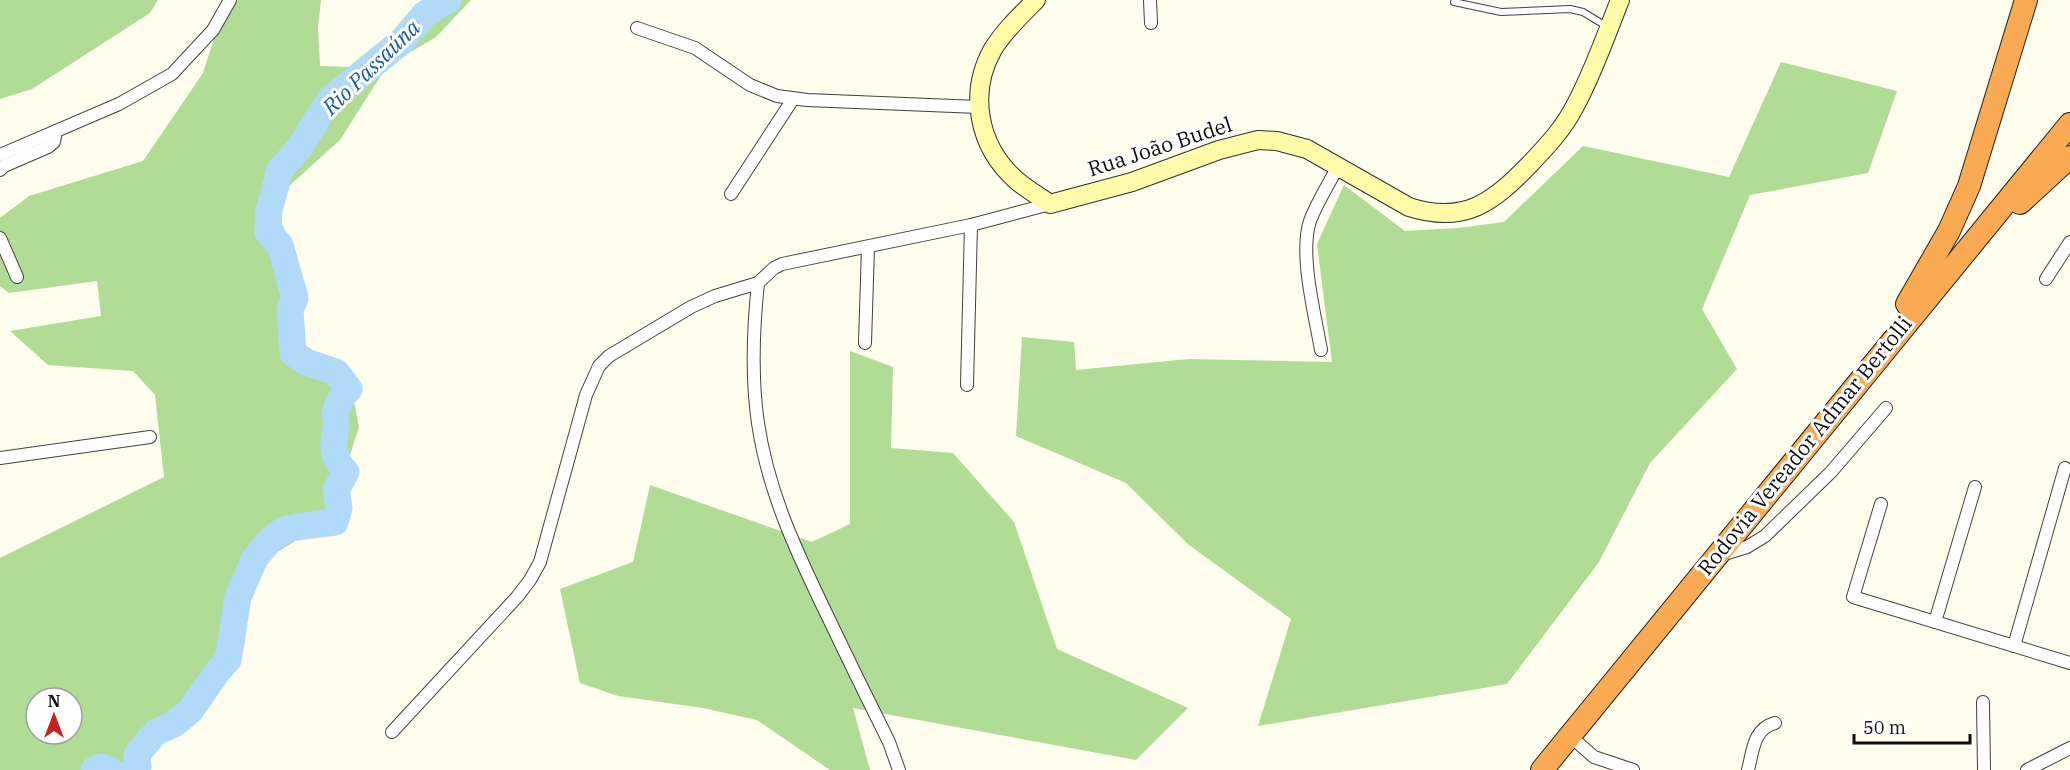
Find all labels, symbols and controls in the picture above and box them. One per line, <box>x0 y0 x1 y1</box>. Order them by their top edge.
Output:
water label: Rio Passaúna <box>315 13 426 121</box>
street label: Rua João Budel <box>1084 110 1235 183</box>
street label: Rodovia Vereador Admar Bertolli <box>1691 310 1918 581</box>
north arrow <box>24 686 84 746</box>
text: N <box>48 691 60 711</box>
scale bar <box>1854 707 1970 745</box>
text: 50 m <box>1863 716 1906 739</box>

